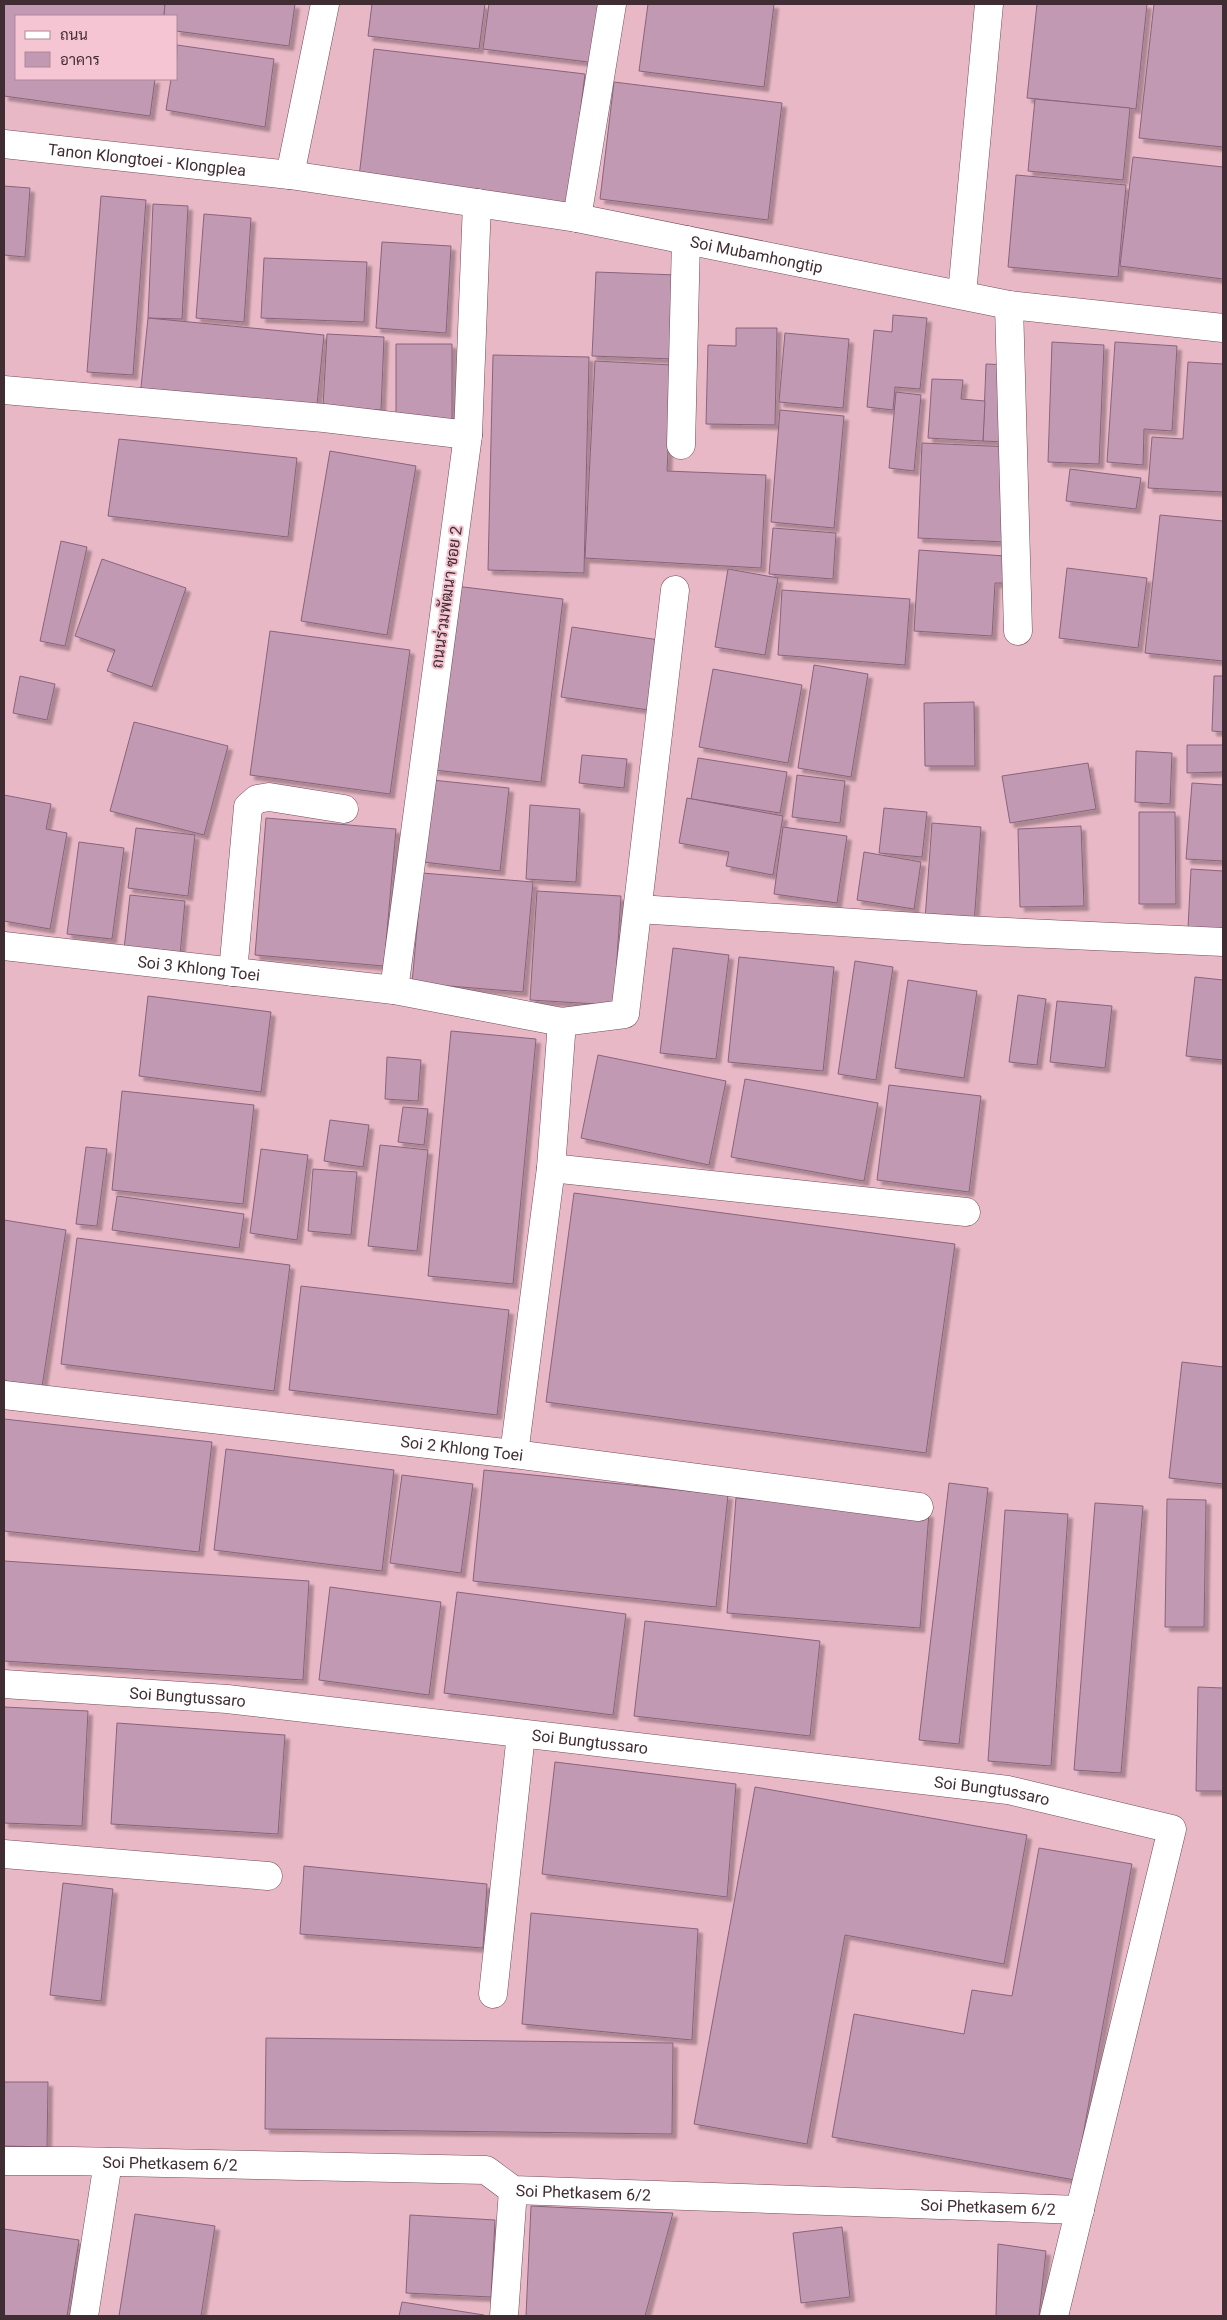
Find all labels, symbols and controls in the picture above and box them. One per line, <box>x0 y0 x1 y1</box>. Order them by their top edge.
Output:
legend <box>15 15 178 80</box>
text: ถนน <box>60 26 88 44</box>
text: อาคาร <box>60 51 100 69</box>
street label: Tanon Klongtoei - Klongplea <box>47 140 247 180</box>
street label: Soi Mubamhongtip <box>688 232 824 277</box>
street label: ถนนร่วมพัฒนา ซอย 2 <box>426 525 466 669</box>
street label: Soi 3 Khlong Toei <box>136 952 261 985</box>
street label: Soi 2 Khlong Toei <box>400 1432 524 1465</box>
street label: Soi Bungtussaro <box>129 1683 247 1711</box>
street label: Soi Bungtussaro <box>531 1726 649 1758</box>
street label: Soi Bungtussaro <box>933 1772 1052 1810</box>
street label: Soi Phetkasem 6/2 <box>102 2153 238 2175</box>
street label: Soi Phetkasem 6/2 <box>515 2181 651 2205</box>
street label: Soi Phetkasem 6/2 <box>920 2195 1056 2219</box>

